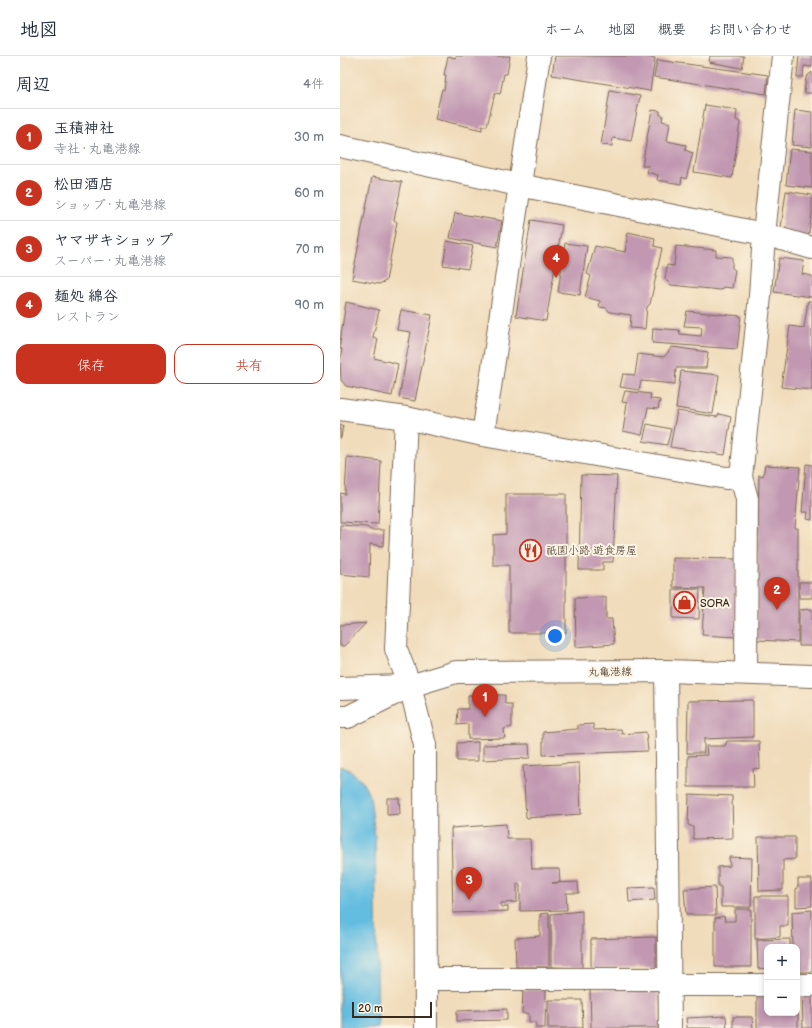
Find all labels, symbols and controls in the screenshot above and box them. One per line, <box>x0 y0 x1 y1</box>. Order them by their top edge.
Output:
text: 地図 <box>20 19 58 42</box>
text: ホーム <box>545 21 586 38</box>
text: 地図 <box>608 21 636 38</box>
text: 概要 <box>658 21 686 38</box>
text: お問い合わせ <box>708 21 792 38</box>
text: 周辺 <box>16 75 50 95</box>
text: 4件 <box>303 76 324 92</box>
text: 玉積神社 <box>54 119 114 138</box>
text: 1 <box>26 129 32 145</box>
text: 30 m <box>294 129 324 145</box>
text: 寺社 · 丸亀港線 <box>54 141 140 157</box>
text: 松田酒店 <box>54 175 114 194</box>
text: 2 <box>25 185 33 201</box>
text: 60 m <box>294 185 324 201</box>
text: ショップ · 丸亀港線 <box>54 197 166 213</box>
text: ヤマザキショップ <box>54 231 173 250</box>
text: 3 <box>25 241 33 257</box>
text: 70 m <box>296 241 324 257</box>
pin: 4 <box>543 245 569 278</box>
text: スーパー · 丸亀港線 <box>54 253 166 269</box>
text: 麺処 綿谷 <box>54 287 118 306</box>
text: 4 <box>25 297 33 313</box>
text: 90 m <box>295 297 324 313</box>
text: レストラン <box>54 309 120 325</box>
button: 保存 <box>16 344 166 384</box>
button: 共有 <box>174 344 324 384</box>
restaurant icon: 祇園小路 遊食房屋 <box>517 537 543 563</box>
place label: 祇園小路 遊食房屋 <box>546 544 637 557</box>
pin: 2 <box>764 577 790 610</box>
shop icon: SORA <box>671 590 697 616</box>
place label: SORA <box>700 597 730 610</box>
your location <box>545 626 565 646</box>
street label: 丸亀港線 <box>588 665 632 679</box>
pin: 1 <box>472 684 498 717</box>
pin: 3 <box>456 867 482 900</box>
map controls <box>764 944 800 1016</box>
button: + <box>764 944 800 980</box>
button: − <box>764 980 800 1016</box>
scale bar <box>352 1000 432 1019</box>
text: 20 m <box>358 1002 383 1015</box>

